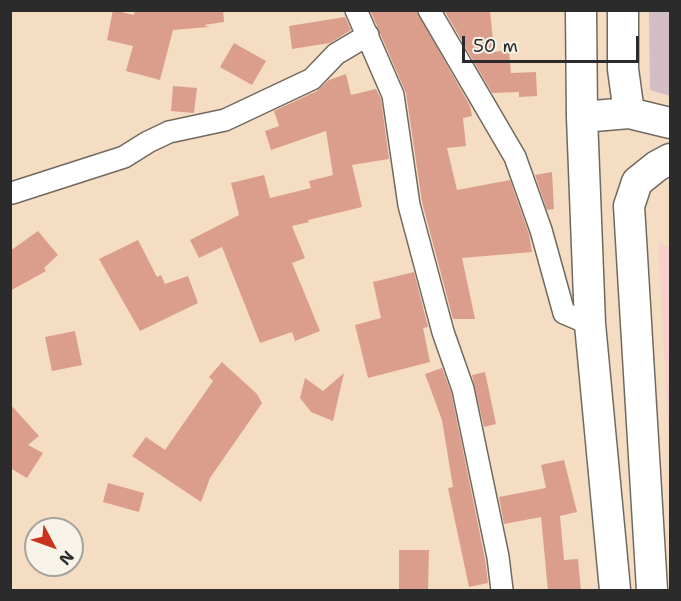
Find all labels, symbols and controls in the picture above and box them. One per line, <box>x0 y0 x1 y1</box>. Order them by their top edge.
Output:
scale bar <box>465 24 642 62</box>
text: 50 m <box>473 34 518 58</box>
north arrow <box>24 517 84 577</box>
text: N <box>54 546 79 570</box>

